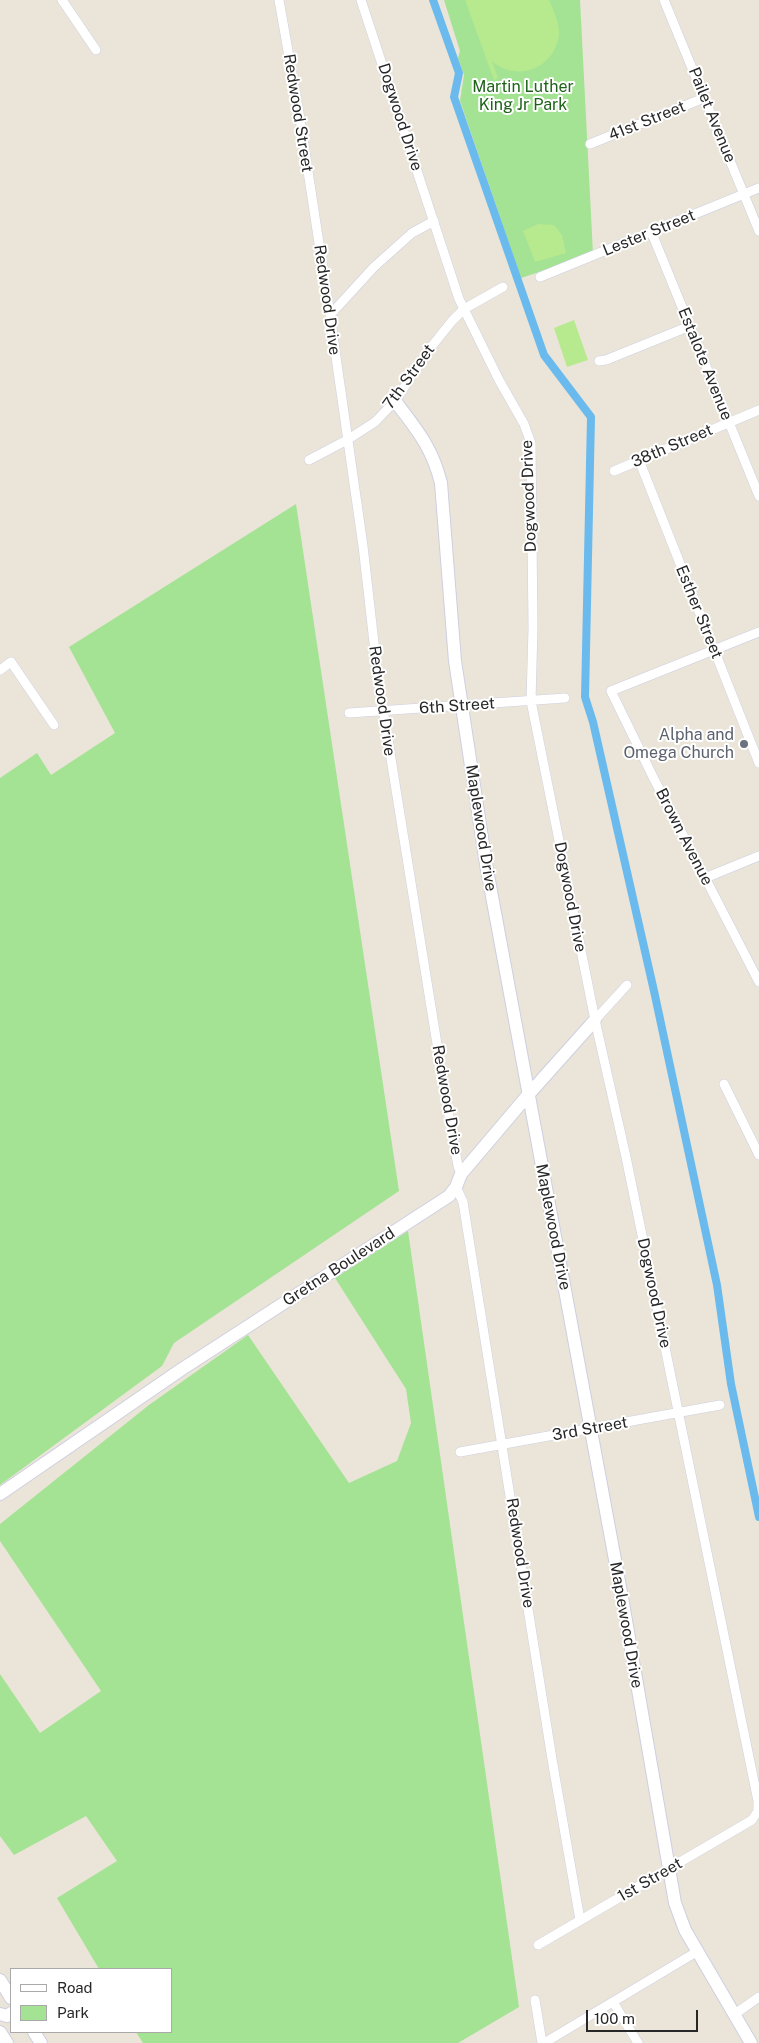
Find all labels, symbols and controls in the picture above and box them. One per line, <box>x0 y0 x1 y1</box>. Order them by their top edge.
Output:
street label: Redwood Street <box>279 52 317 174</box>
street label: Dogwood Drive <box>374 61 426 173</box>
street label: Pailet Avenue <box>684 65 740 165</box>
park label: Martin Luther King Jr Park <box>472 77 574 115</box>
street label: 41st Street <box>606 97 688 145</box>
street label: Lester Street <box>600 206 698 260</box>
street label: Redwood Drive <box>310 244 344 356</box>
street label: Estalote Avenue <box>674 305 736 423</box>
street label: 7th Street <box>379 341 439 413</box>
street label: 38th Street <box>628 420 716 472</box>
street label: Dogwood Drive <box>517 440 541 552</box>
street label: Esther Street <box>672 562 726 662</box>
street label: Redwood Drive <box>365 645 399 757</box>
street label: 6th Street <box>418 694 496 718</box>
place label: Alpha and Omega Church <box>623 725 734 763</box>
marker: Alpha and Omega Church <box>738 738 750 750</box>
street label: Maplewood Drive <box>462 763 500 893</box>
street label: Brown Avenue <box>651 785 717 889</box>
street label: Dogwood Drive <box>550 840 590 954</box>
street label: Redwood Drive <box>428 1044 466 1156</box>
street label: Maplewood Drive <box>531 1162 575 1292</box>
street label: Gretna Boulevard <box>279 1224 399 1310</box>
street label: Dogwood Drive <box>633 1236 675 1350</box>
street label: 3rd Street <box>551 1413 629 1445</box>
street label: Redwood Drive <box>502 1497 538 1609</box>
street label: Maplewood Drive <box>605 1560 647 1690</box>
street label: 1st Street <box>614 1854 686 1906</box>
legend <box>10 1968 172 2033</box>
text: Road <box>57 1979 93 1996</box>
scale bar <box>589 2000 702 2032</box>
text: Park <box>57 2004 89 2021</box>
text: 100 m <box>594 2010 635 2027</box>

